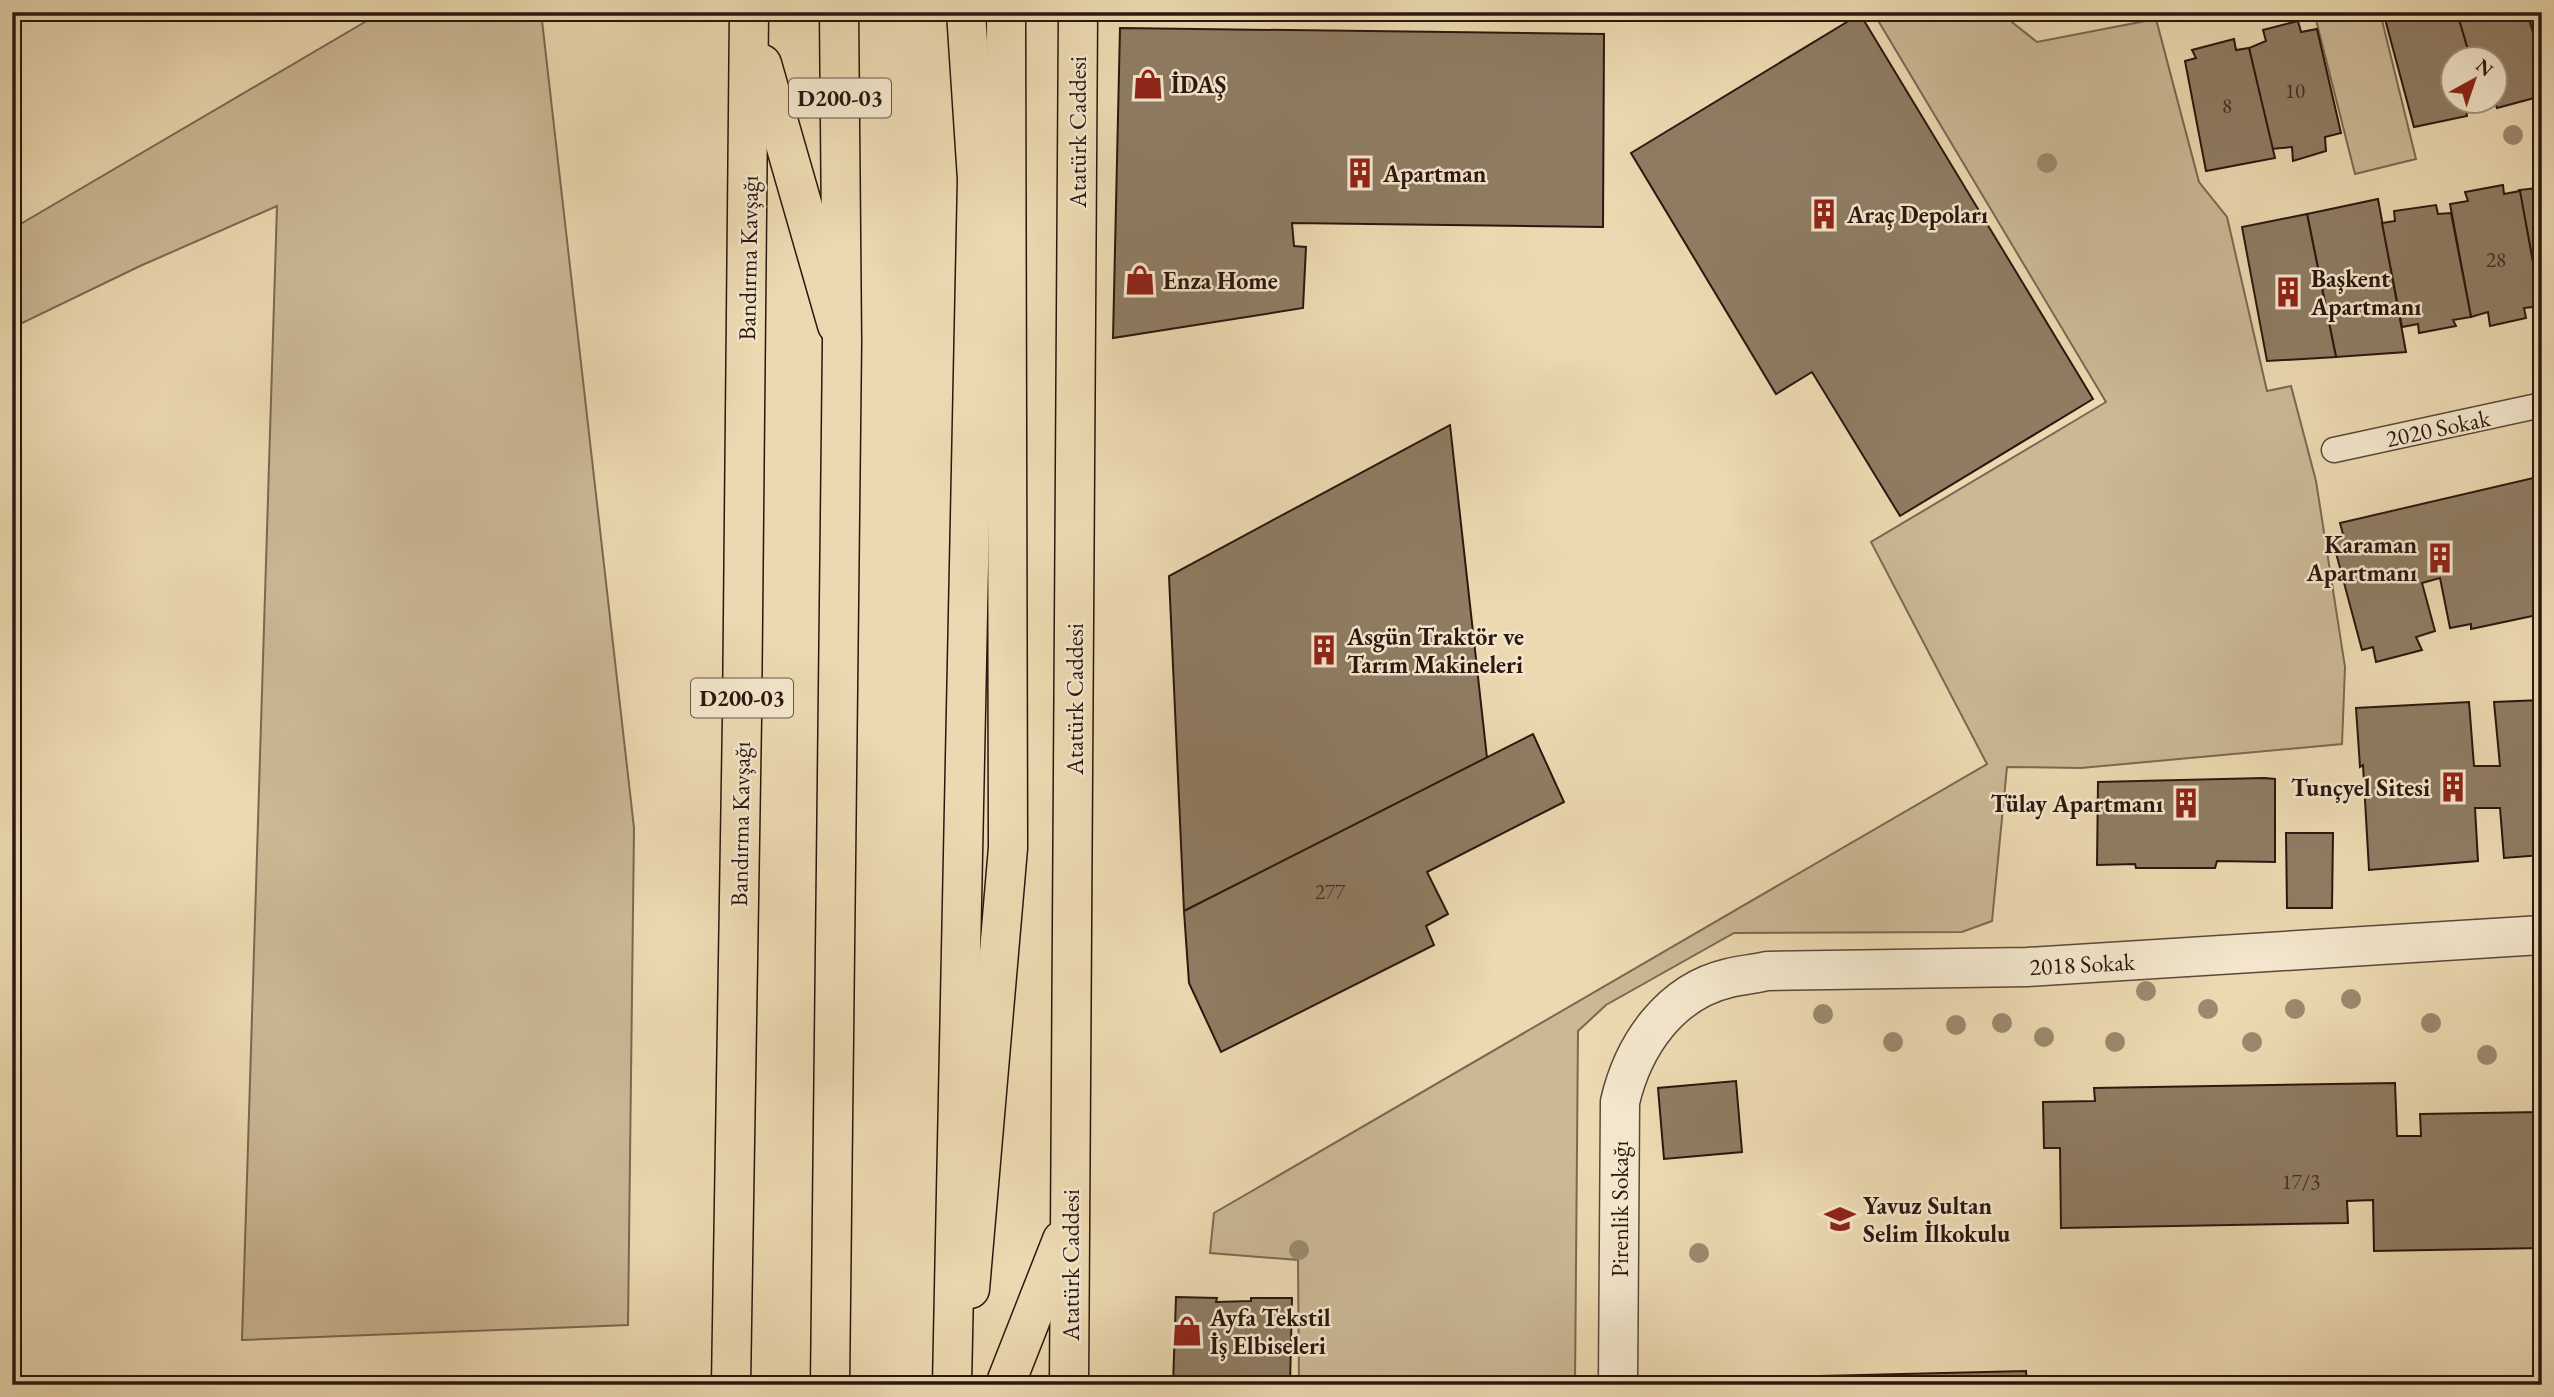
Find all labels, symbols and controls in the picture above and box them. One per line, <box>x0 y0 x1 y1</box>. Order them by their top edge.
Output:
north arrow <box>2438 46 2508 116</box>
text: N <box>2471 53 2499 82</box>
street label: Atatürk Caddesi <box>1062 56 1093 209</box>
shop icon: İDAŞ <box>1131 67 1165 101</box>
place label: İDAŞ <box>1171 69 1226 101</box>
house number: 10 <box>2285 77 2305 104</box>
road number: D200-03 <box>789 78 891 118</box>
house number: 8 <box>2222 92 2232 119</box>
building icon: Apartman <box>1343 156 1377 190</box>
place label: Apartman <box>1382 158 1487 189</box>
street label: Bandırma Kavşağı <box>731 175 765 341</box>
building icon: Araç Depoları <box>1807 197 1841 231</box>
place label: Araç Depoları <box>1846 199 1988 230</box>
house number: 28 <box>2486 246 2506 273</box>
shop icon: Enza Home <box>1123 263 1157 297</box>
place label: Başkent Apartmanı <box>2310 263 2421 322</box>
place label: Enza Home <box>1163 265 1278 296</box>
building icon: Başkent Apartmanı <box>2271 275 2305 309</box>
street label: 2020 Sokak <box>2383 402 2494 454</box>
place label: Karaman Apartmanı <box>2306 529 2417 588</box>
building icon: Karaman Apartmanı <box>2423 541 2457 575</box>
place label: Asgün Traktör ve Tarım Makineleri <box>1346 621 1524 680</box>
street label: Atatürk Caddesi <box>1059 623 1090 776</box>
building icon: Asgün Traktör ve Tarım Makineleri <box>1307 633 1341 667</box>
road number: D200-03 <box>691 678 793 718</box>
street label: Bandırma Kavşağı <box>723 741 757 907</box>
building icon: Tunçyel Sitesi <box>2436 770 2470 804</box>
place label: Tunçyel Sitesi <box>2291 772 2430 804</box>
building icon: Tülay Apartmanı <box>2169 786 2203 820</box>
place label: Tülay Apartmanı <box>1990 788 2163 820</box>
house number: 277 <box>1315 878 1346 905</box>
street label: 2018 Sokak <box>2028 946 2136 982</box>
street label: Pirenlik Sokağı <box>1604 1141 1635 1277</box>
house number: 17/3 <box>2282 1168 2320 1195</box>
street label: Atatürk Caddesi <box>1055 1189 1086 1342</box>
place label: Yavuz Sultan Selim İlkokulu <box>1863 1190 2011 1249</box>
school or university icon: Yavuz Sultan Selim İlkokulu <box>1823 1202 1857 1236</box>
place label: Ayfa Tekstil İş Elbiseleri <box>1209 1302 1331 1361</box>
shop icon: Ayfa Tekstil İş Elbiseleri <box>1170 1314 1204 1348</box>

